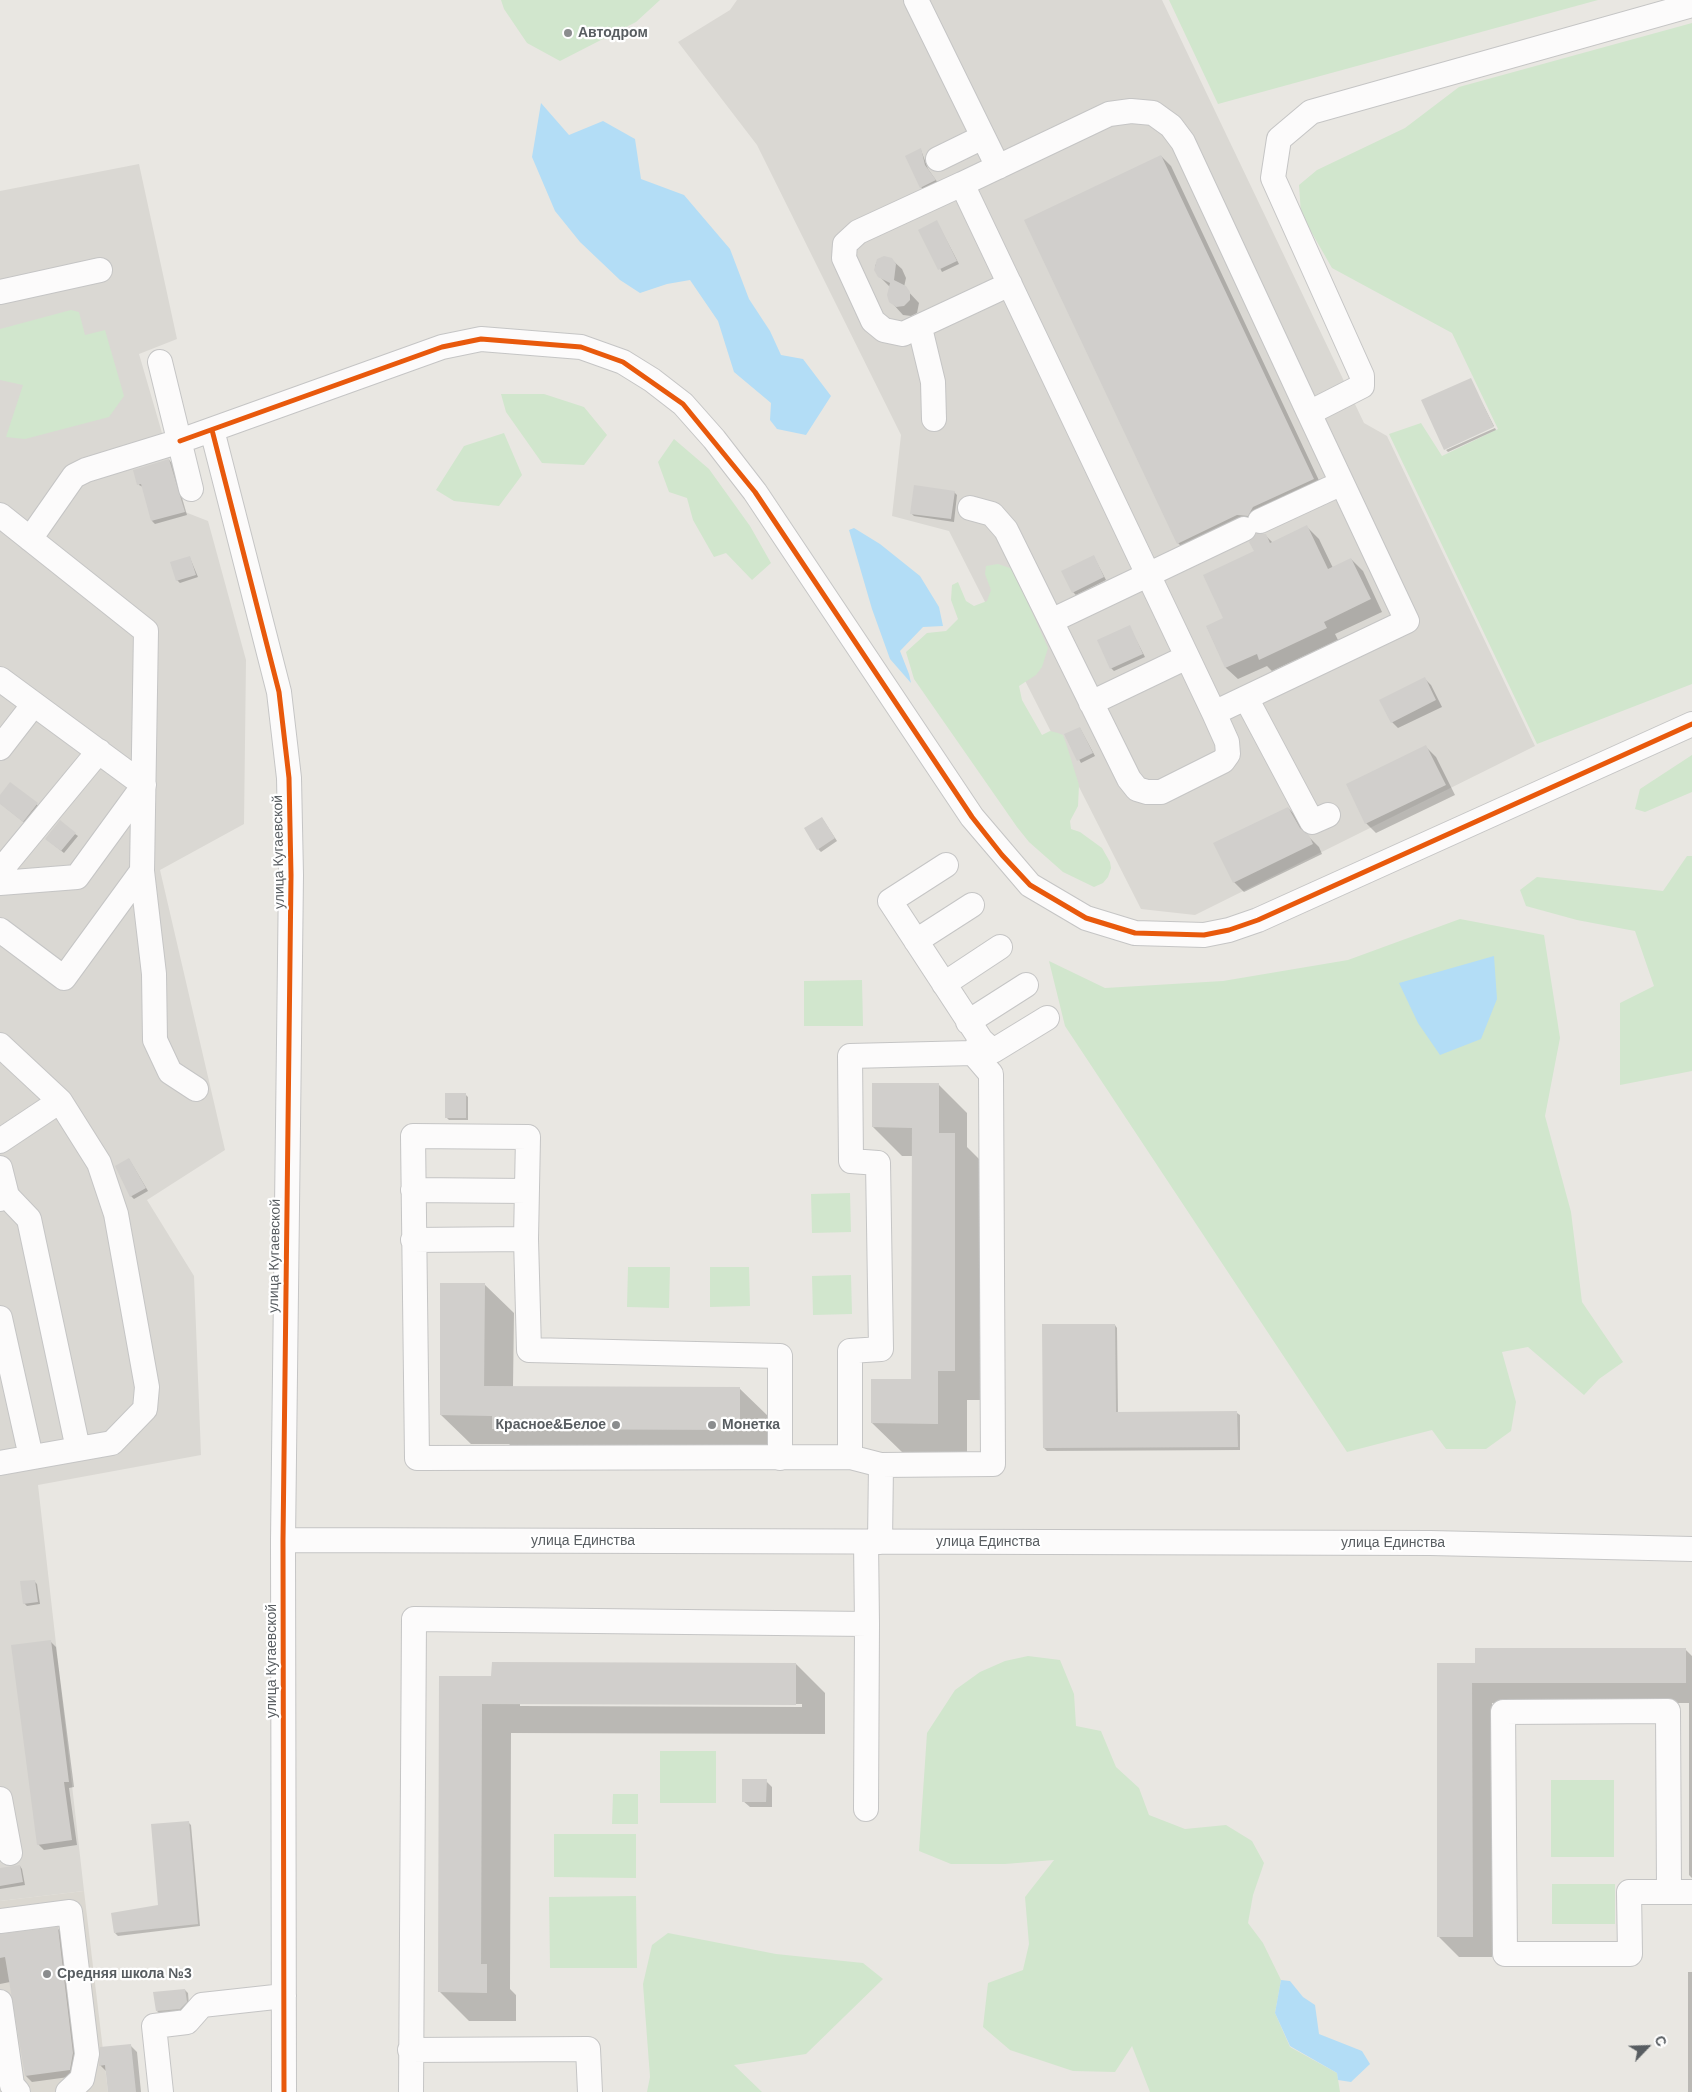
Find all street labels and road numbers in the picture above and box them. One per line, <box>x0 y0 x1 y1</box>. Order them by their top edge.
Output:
street label: улица Кугаевской <box>270 795 288 909</box>
street label: улица Кугаевской <box>266 1199 284 1313</box>
street label: улица Единства <box>531 1533 635 1549</box>
street label: улица Единства <box>936 1534 1040 1550</box>
street label: улица Единства <box>1341 1535 1445 1551</box>
street label: улица Кугаевской <box>264 1604 280 1718</box>

